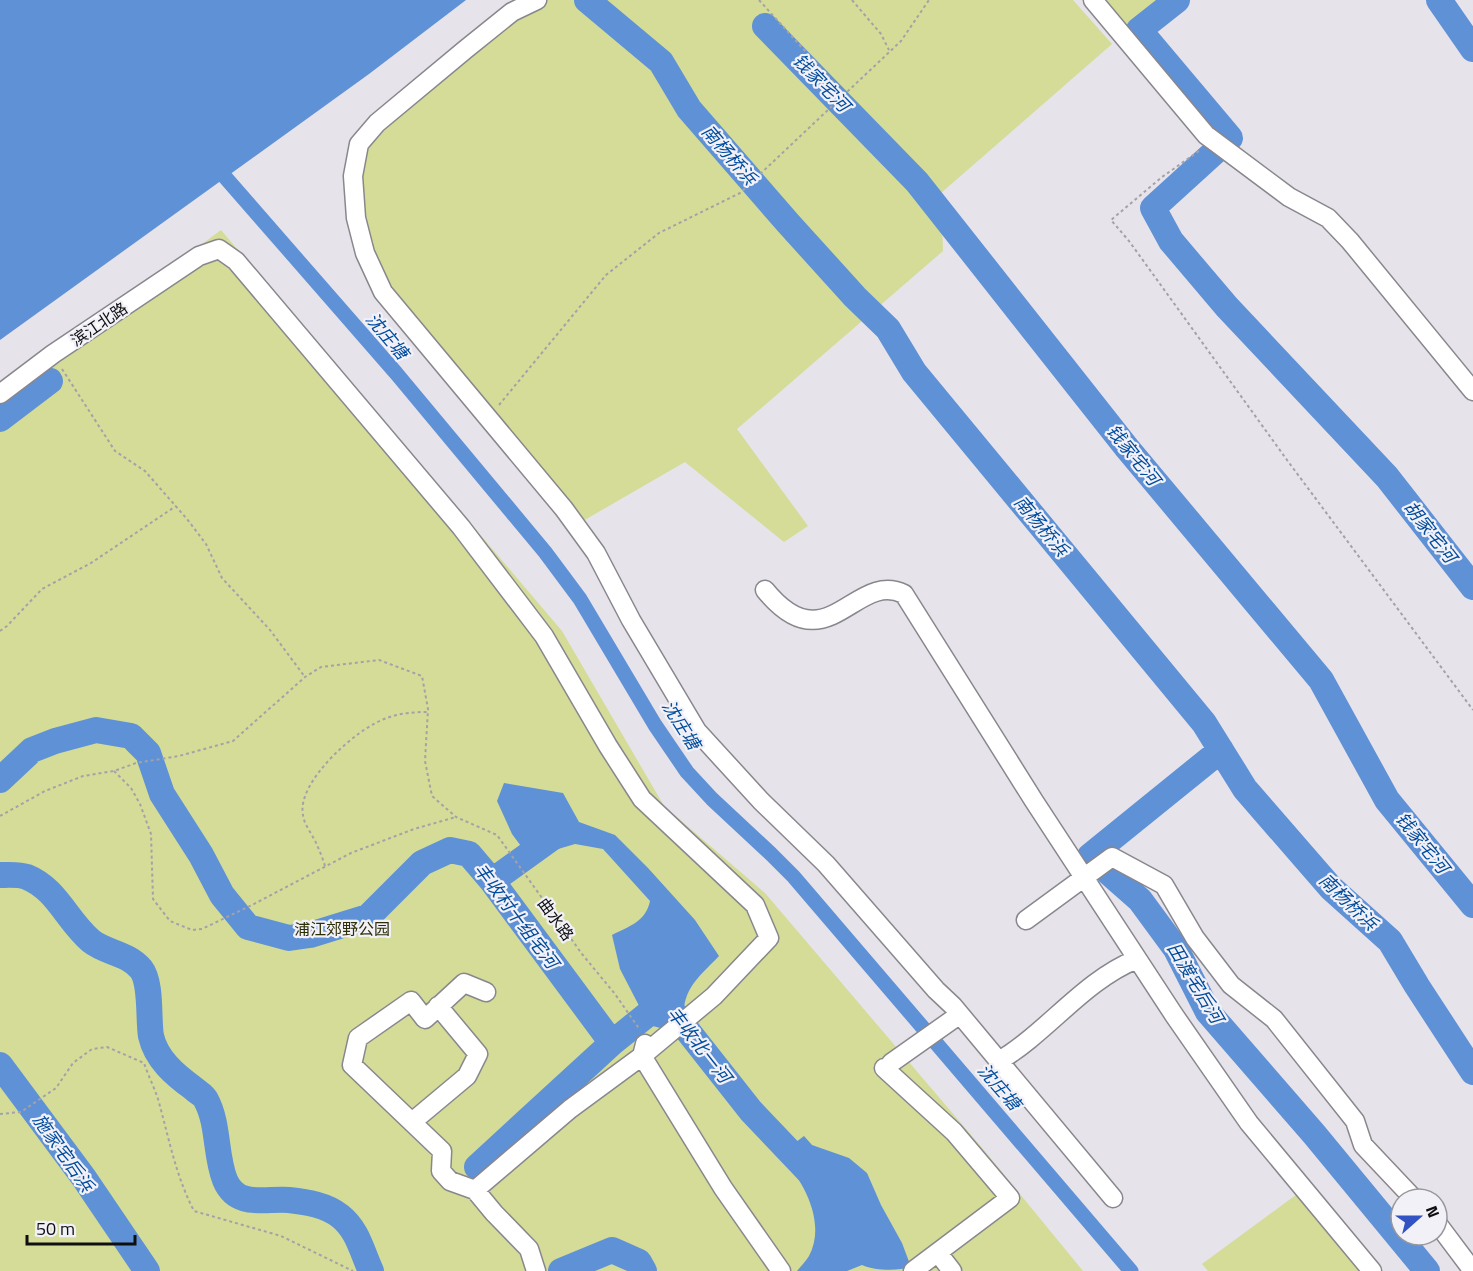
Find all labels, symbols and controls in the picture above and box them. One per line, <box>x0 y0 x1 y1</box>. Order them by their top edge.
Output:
water label: 钱家宅河 <box>787 47 858 120</box>
water label: 南杨桥浜 <box>696 119 764 192</box>
street label: 滨江北路 <box>66 296 132 352</box>
water label: 沈庄塘 <box>360 306 417 367</box>
water label: 钱家宅河 <box>1100 418 1168 493</box>
water label: 南杨桥浜 <box>1008 489 1076 563</box>
water label: 胡家宅河 <box>1398 495 1465 571</box>
water label: 沈庄塘 <box>656 695 709 757</box>
water label: 钱家宅河 <box>1389 806 1457 881</box>
water label: 丰收村十组宅河 <box>468 857 567 977</box>
water label: 南杨桥浜 <box>1313 867 1385 938</box>
street label: 曲水路 <box>532 893 580 945</box>
park label: 浦江郊野公园 <box>294 917 390 941</box>
water label: 田渡宅后河 <box>1161 937 1232 1031</box>
water label: 丰收北一河 <box>661 1001 740 1091</box>
water label: 沈庄塘 <box>971 1057 1029 1118</box>
water label: 施家宅后浜 <box>27 1108 101 1199</box>
north arrow <box>1389 1187 1449 1247</box>
text: N <box>1420 1202 1446 1221</box>
scale bar <box>27 1208 135 1246</box>
text: 50 m <box>36 1215 75 1242</box>

